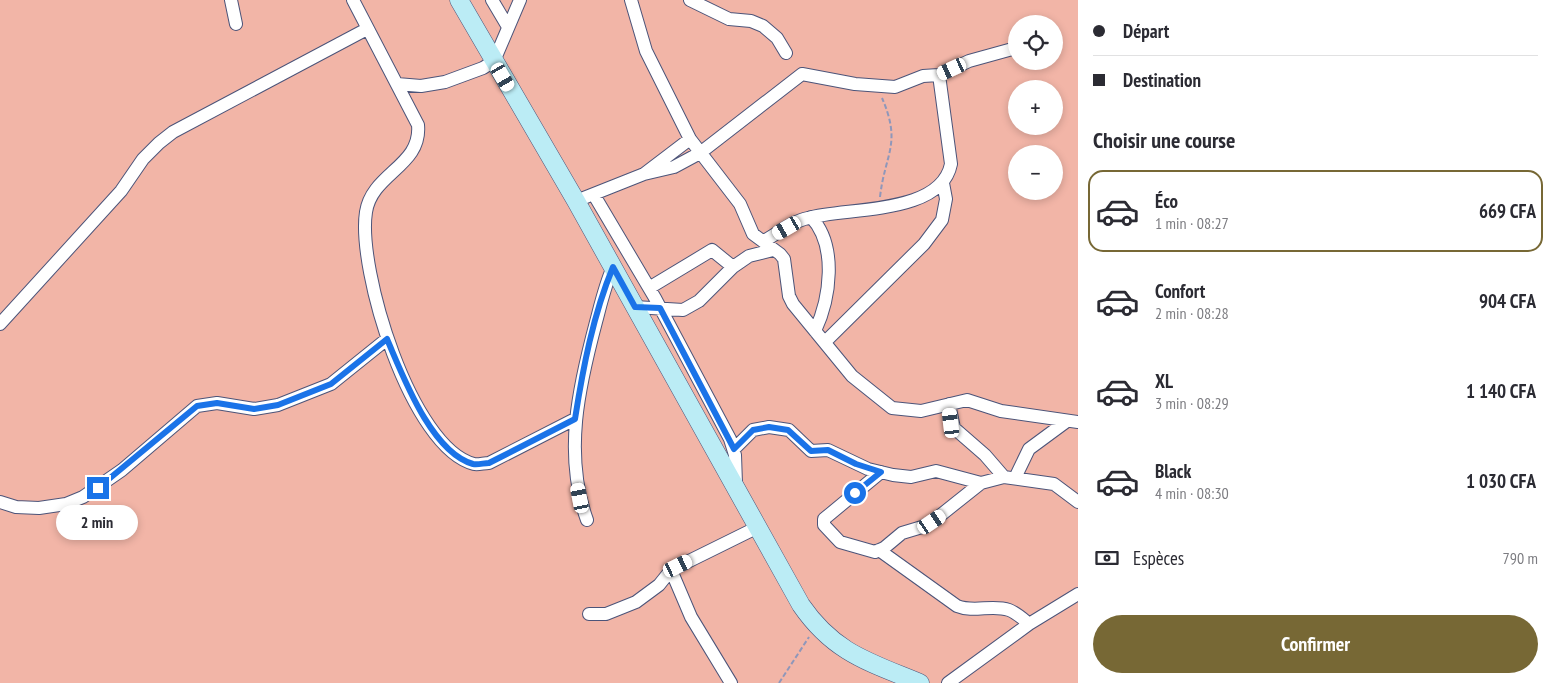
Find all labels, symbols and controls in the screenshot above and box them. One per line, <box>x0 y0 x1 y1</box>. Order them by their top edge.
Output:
map controls <box>1008 15 1063 200</box>
button: locate <box>1008 15 1063 70</box>
text: Départ <box>1123 19 1169 43</box>
car <box>935 56 968 82</box>
car <box>489 60 516 94</box>
text: Destination <box>1123 68 1201 92</box>
button: + <box>1008 80 1063 135</box>
text: Choisir une course <box>1093 126 1235 154</box>
button: − <box>1008 145 1063 200</box>
icon: car <box>1095 189 1140 234</box>
text: Éco <box>1155 189 1178 213</box>
text: 669 CFA <box>1479 199 1536 223</box>
text: 1 min · 08:27 <box>1155 213 1229 233</box>
car <box>770 214 803 242</box>
icon: car <box>1095 279 1140 324</box>
text: Confort <box>1155 279 1205 303</box>
text: 904 CFA <box>1479 289 1536 313</box>
text: 2 min · 08:28 <box>1155 303 1229 323</box>
icon: car <box>1095 369 1140 414</box>
text: XL <box>1155 369 1173 393</box>
text: 1 140 CFA <box>1466 379 1536 403</box>
text: 3 min · 08:29 <box>1155 393 1229 413</box>
car <box>941 407 960 439</box>
icon: car <box>1095 459 1140 504</box>
text: Black <box>1155 459 1191 483</box>
text: 1 030 CFA <box>1466 469 1536 493</box>
route end <box>87 477 109 499</box>
car <box>569 482 590 514</box>
route start <box>844 482 866 504</box>
text: 4 min · 08:30 <box>1155 483 1229 503</box>
callout: 2 min <box>57 506 139 540</box>
car <box>915 507 948 537</box>
text: 2 min <box>81 512 113 532</box>
icon: cash <box>1093 544 1121 572</box>
text: Espèces <box>1133 546 1184 570</box>
text: 790 m <box>1503 548 1538 568</box>
car <box>661 553 694 579</box>
button: Confirmer <box>1093 615 1538 673</box>

